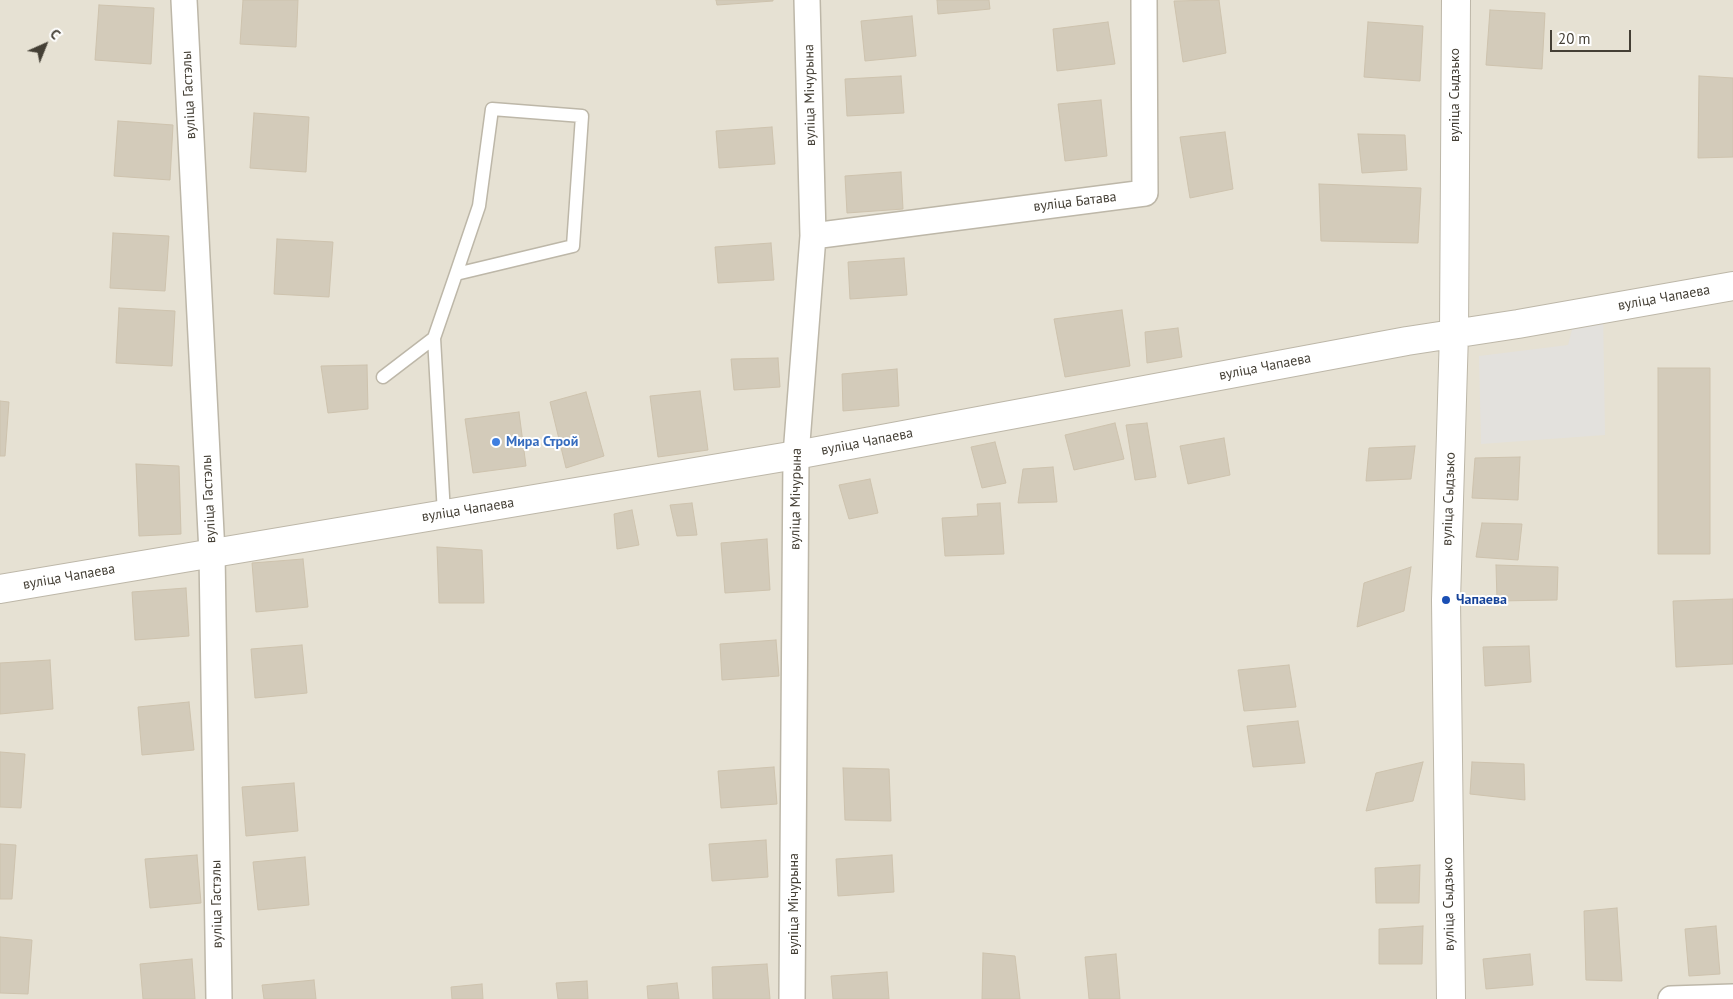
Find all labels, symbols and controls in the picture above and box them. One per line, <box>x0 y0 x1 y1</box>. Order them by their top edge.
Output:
north arrow <box>20 20 70 70</box>
scale bar <box>1553 20 1634 52</box>
text: С <box>46 25 64 43</box>
text: 20 m <box>1558 29 1591 48</box>
street label: вуліца Мічурына <box>801 44 819 146</box>
street label: вуліца Сыдзько <box>1447 48 1463 142</box>
street label: вуліца Гастэлы <box>178 50 200 140</box>
street label: вуліца Батава <box>1033 189 1117 215</box>
street label: вуліца Чапаева <box>1617 282 1711 314</box>
street label: вуліца Чапаева <box>1218 350 1312 384</box>
street label: вуліца Чапаева <box>820 425 914 459</box>
place label: Мира Строй <box>506 434 578 450</box>
marker: Мира Строй <box>490 436 502 448</box>
street label: вуліца Мічурына <box>787 448 805 550</box>
street label: вуліца Сыдзько <box>1439 452 1459 546</box>
street label: вуліца Гастэлы <box>198 454 220 544</box>
street label: вуліца Чапаева <box>421 494 515 526</box>
street label: вуліца Чапаева <box>22 561 116 593</box>
place label: Чапаева <box>1456 592 1507 608</box>
marker: Чапаева <box>1440 594 1452 606</box>
street label: вуліца Мічурына <box>786 853 802 955</box>
street label: вуліца Сыдзько <box>1440 857 1458 951</box>
street label: вуліца Гастэлы <box>208 860 226 948</box>

